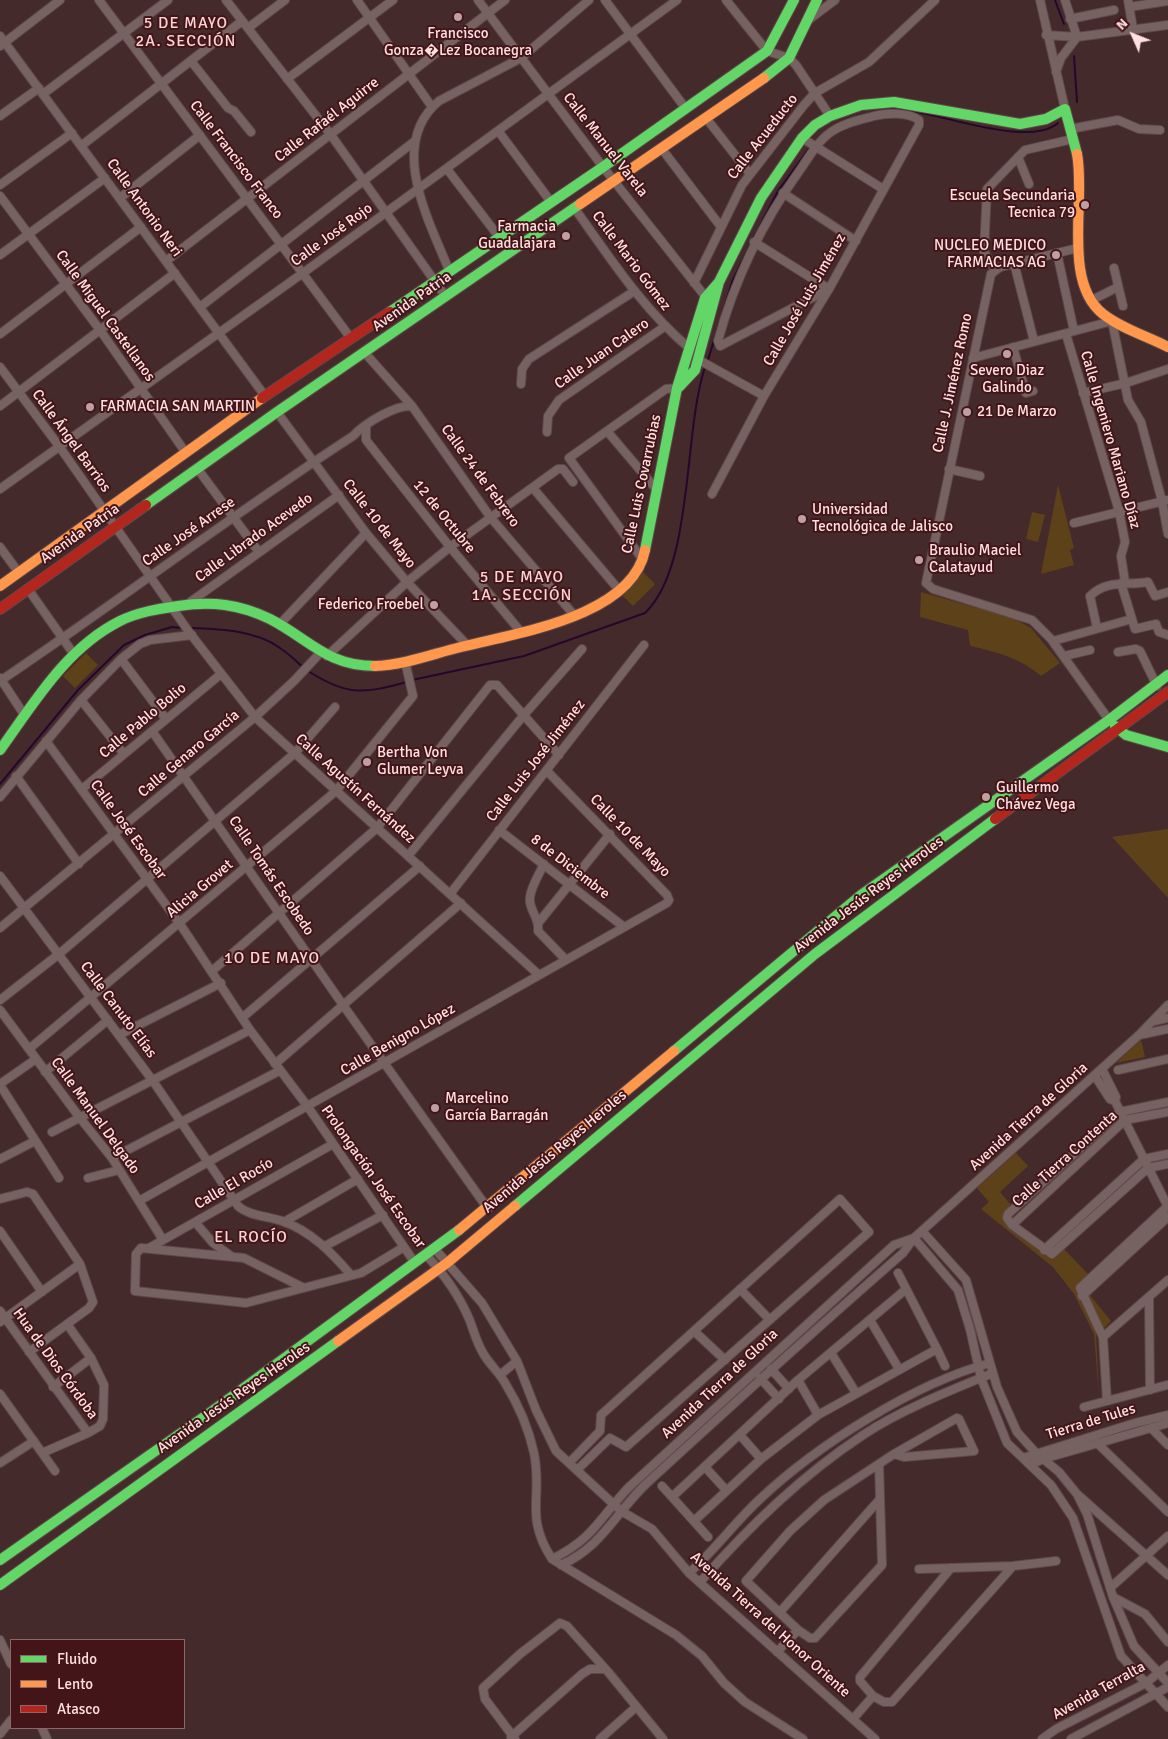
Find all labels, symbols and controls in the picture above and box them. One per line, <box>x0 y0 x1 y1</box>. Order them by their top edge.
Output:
north arrow <box>1108 10 1158 60</box>
marker: Francisco Gonza�Lez Bocanegra <box>452 11 464 23</box>
district label: 5 DE MAYO 2A. SECCIÓN <box>134 14 238 52</box>
text: N <box>1112 15 1131 34</box>
place label: Francisco Gonza�Lez Bocanegra <box>384 25 532 60</box>
street label: Calle Rafaél Aguirre <box>271 74 383 166</box>
street label: Calle Manuel Varela <box>559 89 651 201</box>
street label: Calle Acueducto <box>724 91 802 183</box>
street label: Calle Francisco Franco <box>185 97 287 223</box>
street label: Calle Antonio Neri <box>102 155 186 261</box>
place label: Escuela Secundaria Tecnica 79 <box>950 187 1075 222</box>
street label: Calle José Rojo <box>288 199 376 271</box>
marker: Escuela Secundaria Tecnica 79 <box>1079 199 1091 211</box>
street label: Calle Mario Gómez <box>588 208 674 314</box>
place label: Farmacia Guadalajara <box>478 218 556 253</box>
marker: Farmacia Guadalajara <box>560 230 572 242</box>
street label: Calle José Luis Jiménez <box>760 231 850 369</box>
place label: NUCLEO MEDICO FARMACIAS AG <box>934 237 1046 272</box>
street label: Calle Miguel Castellanos <box>51 247 159 385</box>
marker: NUCLEO MEDICO FARMACIAS AG <box>1050 249 1062 261</box>
street label: Avenida Patria <box>369 268 455 336</box>
street label: Calle J. Jiménez Romo <box>929 312 977 454</box>
street label: Calle Juan Calero <box>551 315 653 393</box>
marker: Severo Diaz Galindo <box>1001 348 1013 360</box>
street label: Calle Ingeniero Mariano Díaz <box>1076 349 1144 531</box>
place label: Severo Diaz Galindo <box>970 362 1044 397</box>
street label: Calle Ángel Barrios <box>28 386 114 496</box>
place label: FARMACIA SAN MARTIN <box>100 398 255 416</box>
marker: FARMACIA SAN MARTIN <box>84 401 96 413</box>
place label: 21 De Marzo <box>977 403 1057 421</box>
marker: 21 De Marzo <box>961 406 973 418</box>
street label: Calle Luis Covarrubias <box>618 413 666 555</box>
street label: Calle 24 de Febrero <box>437 421 523 531</box>
street label: Calle 10 de Mayo <box>339 476 419 572</box>
street label: 12 de Octubre <box>409 477 479 557</box>
street label: Calle Librado Acevedo <box>192 489 316 587</box>
street label: Calle José Arrese <box>139 493 239 571</box>
street label: Avenida Patria <box>37 500 123 568</box>
place label: Universidad Tecnológica de Jalisco <box>812 501 953 536</box>
marker: Universidad Tecnológica de Jalisco <box>796 513 808 525</box>
place label: Braulio Maciel Calatayud <box>929 542 1021 577</box>
marker: Braulio Maciel Calatayud <box>913 554 925 566</box>
district label: 5 DE MAYO 1A. SECCIÓN <box>470 568 574 606</box>
place label: Federico Froebel <box>318 596 424 614</box>
marker: Federico Froebel <box>428 599 440 611</box>
street label: Calle Pablo Bolio <box>96 679 190 763</box>
street label: Calle Luis José Jiménez <box>483 696 589 826</box>
street label: Calle Genaro García <box>135 706 243 802</box>
street label: Calle Agustín Fernández <box>291 730 419 848</box>
place label: Bertha Von Glumer Leyva <box>377 744 464 779</box>
marker: Bertha Von Glumer Leyva <box>361 756 373 768</box>
street label: Calle José Escobar <box>86 777 170 883</box>
place label: Guillermo Chávez Vega <box>996 779 1076 814</box>
street label: Calle 10 de Mayo <box>586 791 674 881</box>
marker: Guillermo Chávez Vega <box>980 791 992 803</box>
street label: Calle Tomás Escobedo <box>224 813 318 939</box>
street label: 8 de Diciembre <box>527 831 613 903</box>
street label: Avenida Jesús Reyes Heroles <box>791 833 947 957</box>
street label: Alicia Grovet <box>163 856 237 922</box>
district label: 1O DE MAYO <box>223 949 321 969</box>
street label: Calle Canuto Elías <box>76 958 160 1062</box>
street label: Calle Benigno López <box>338 1000 458 1080</box>
street label: Calle Manuel Delgado <box>47 1054 143 1178</box>
street label: Avenida Tierra de Gloria <box>966 1059 1092 1175</box>
street label: Avenida Jesús Reyes Heroles <box>479 1087 631 1217</box>
place label: Marcelino García Barragán <box>445 1090 549 1125</box>
street label: Prolongación José Escobar <box>317 1102 429 1252</box>
marker: Marcelino García Barragán <box>429 1102 441 1114</box>
street label: Calle Tierra Contenta <box>1009 1107 1121 1211</box>
street label: Calle El Rocío <box>192 1154 276 1214</box>
district label: EL ROCÍO <box>213 1228 289 1248</box>
street label: Hua de Dios Córdoba <box>9 1305 101 1423</box>
street label: Avenida Tierra de Gloria <box>658 1325 782 1443</box>
street label: Avenida Jesús Reyes Heroles <box>154 1338 314 1458</box>
street label: Tierra de Tules <box>1044 1400 1138 1444</box>
street label: Avenida Tierra del Honor Oriente <box>686 1548 854 1702</box>
legend <box>10 1639 185 1729</box>
text: Fluido <box>57 1650 97 1668</box>
street label: Avenida Terralta <box>1049 1658 1149 1724</box>
text: Lento <box>57 1675 93 1693</box>
text: Atasco <box>57 1700 100 1718</box>

